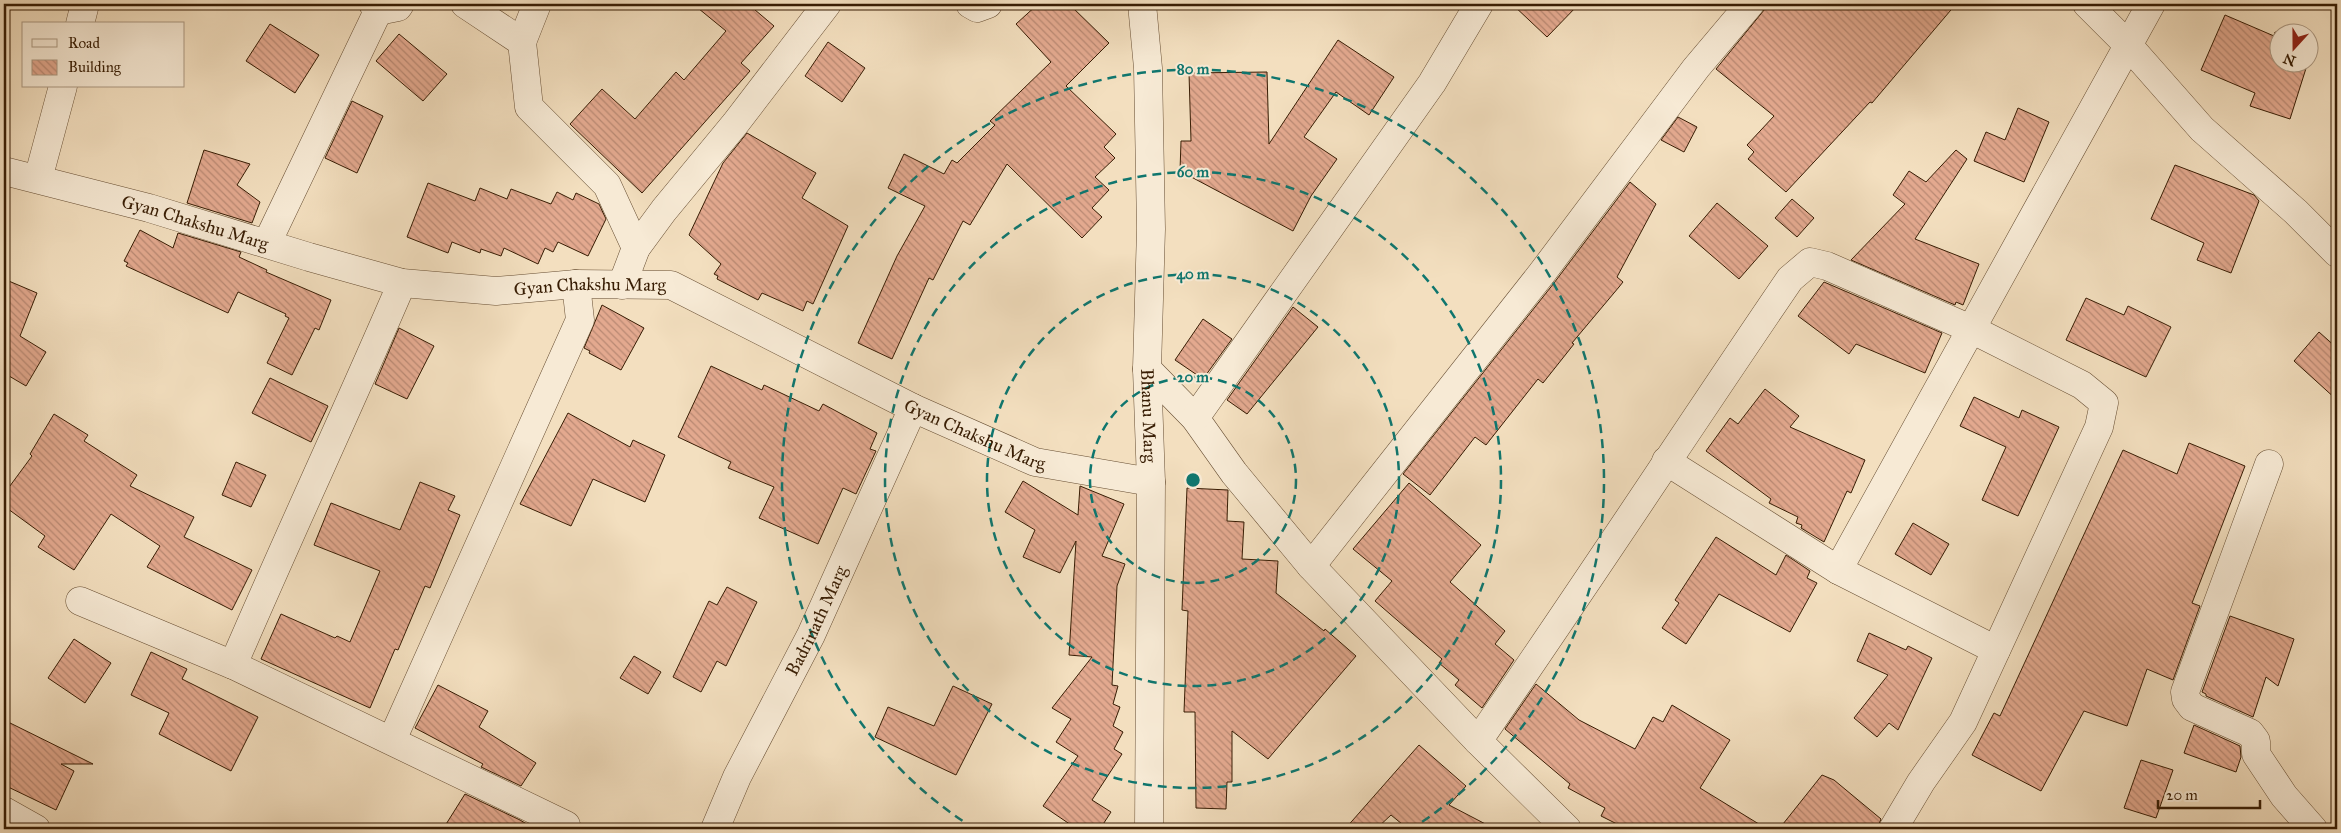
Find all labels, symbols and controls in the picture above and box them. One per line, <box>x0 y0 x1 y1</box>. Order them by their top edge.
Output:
legend <box>22 22 185 88</box>
north arrow <box>2268 22 2318 72</box>
text: Road <box>68 34 100 52</box>
text: N <box>2281 50 2298 70</box>
text: Building <box>68 58 122 76</box>
text: 80 m <box>1177 60 1210 78</box>
text: 60 m <box>1177 163 1210 181</box>
street label: Gyan Chakshu Marg <box>119 190 272 256</box>
text: 40 m <box>1177 265 1210 284</box>
street label: Gyan Chakshu Marg <box>513 273 667 300</box>
street label: Bhanu Marg <box>1136 368 1161 464</box>
text: 20 m <box>1177 368 1209 386</box>
street label: Gyan Chakshu Marg <box>900 394 1047 476</box>
centre of rings <box>1184 471 1202 489</box>
street label: Badrinath Marg <box>781 562 853 679</box>
scale bar <box>2158 778 2261 810</box>
text: 20 m <box>2166 786 2198 804</box>

